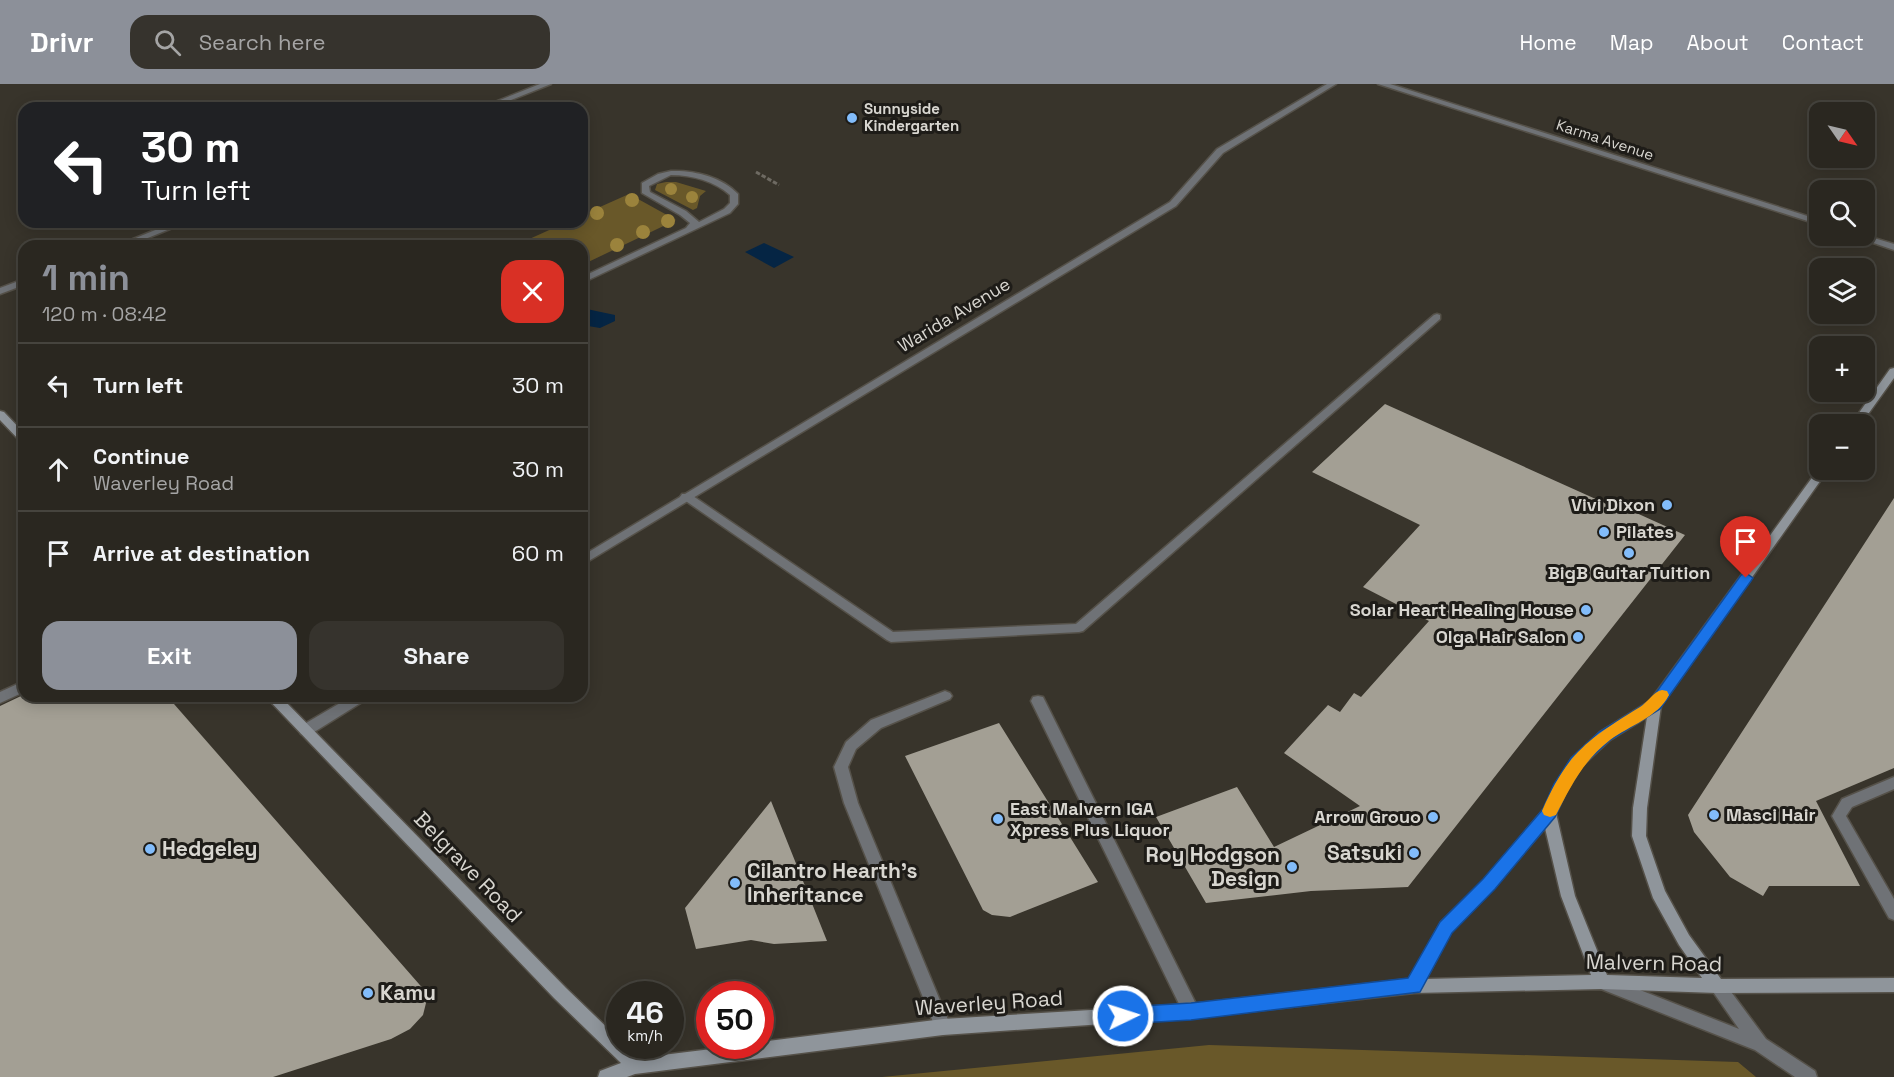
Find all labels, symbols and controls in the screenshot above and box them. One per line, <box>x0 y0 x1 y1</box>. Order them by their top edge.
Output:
search box <box>130 15 550 69</box>
text: Drivr <box>30 24 94 60</box>
icon: search <box>151 26 184 59</box>
text: Search here <box>199 28 325 56</box>
text: Home <box>1519 29 1577 56</box>
text: Map <box>1610 29 1654 56</box>
text: About <box>1687 29 1749 56</box>
text: Contact <box>1782 29 1864 56</box>
place label: Sunnyside Kindergarten <box>864 99 959 135</box>
north arrow <box>1809 102 1875 168</box>
map controls <box>1809 102 1875 480</box>
marker: Sunnyside Kindergarten <box>845 111 859 125</box>
street label: Karma Avenue <box>1554 115 1657 164</box>
text: 30 m <box>141 121 240 174</box>
icon: left <box>42 126 120 204</box>
text: Turn left <box>141 173 251 208</box>
button: search <box>1809 180 1875 246</box>
text: 1 min <box>42 255 130 301</box>
button: layers <box>1809 258 1875 324</box>
button: close <box>501 260 564 323</box>
street label: Warida Avenue <box>893 272 1014 357</box>
text: 120 m · 08:42 <box>42 301 167 327</box>
button: + <box>1809 336 1875 402</box>
icon: left <box>42 369 75 402</box>
text: Turn left <box>93 371 183 399</box>
text: 30 m <box>512 371 564 399</box>
button: − <box>1809 414 1875 480</box>
text: Continue <box>93 442 189 470</box>
icon: ahead <box>42 453 75 486</box>
text: 30 m <box>512 455 564 483</box>
text: Waverley Road <box>93 470 234 496</box>
place label: Vivi Dixon <box>1571 493 1655 516</box>
marker: Vivi Dixon <box>1660 498 1674 512</box>
pin <box>1720 516 1771 578</box>
place label: Pilates <box>1616 520 1674 543</box>
marker: Pilates <box>1597 525 1611 539</box>
icon: arrive <box>1729 525 1762 558</box>
icon: arrive <box>42 537 75 570</box>
text: Arrive at destination <box>93 539 310 567</box>
text: 60 m <box>512 539 564 567</box>
marker: BigB Guitar Tuition <box>1622 546 1636 560</box>
place label: BigB Guitar Tuition <box>1548 561 1710 584</box>
place label: Solar Heart Healing House <box>1350 598 1574 621</box>
marker: Solar Heart Healing House <box>1579 603 1593 617</box>
button: Exit <box>42 621 297 690</box>
button: Share <box>309 621 564 690</box>
place label: Olga Hair Salon <box>1436 625 1566 648</box>
marker: Olga Hair Salon <box>1571 630 1585 644</box>
place label: East Malvern IGA Xpress Plus Liquor <box>1010 797 1170 841</box>
place label: Masci Hair <box>1726 803 1816 826</box>
street label: Belgrave Road <box>409 805 528 928</box>
place label: Arrow Grouo <box>1314 805 1421 828</box>
marker: Masci Hair <box>1707 808 1721 822</box>
marker: Arrow Grouo <box>1426 810 1440 824</box>
marker: East Malvern IGA Xpress Plus Liquor <box>991 812 1005 826</box>
place label: Hedgeley <box>162 835 257 862</box>
place label: Satsuki <box>1327 839 1402 866</box>
place label: Roy Hodgson Design <box>1145 841 1280 892</box>
marker: Hedgeley <box>143 842 157 856</box>
marker: Satsuki <box>1407 846 1421 860</box>
place label: Cilantro Hearth's Inheritance <box>747 857 918 908</box>
marker: Roy Hodgson Design <box>1285 860 1299 874</box>
marker: Cilantro Hearth's Inheritance <box>728 876 742 890</box>
street label: Malvern Road <box>1586 948 1722 977</box>
place label: Kamu <box>380 979 436 1006</box>
speed limit sign: 50 <box>696 981 774 1059</box>
street label: Waverley Road <box>914 984 1064 1021</box>
position arrow <box>1091 984 1155 1048</box>
marker: Kamu <box>361 986 375 1000</box>
text: 46 <box>626 993 664 1032</box>
text: km/h <box>627 1026 663 1045</box>

